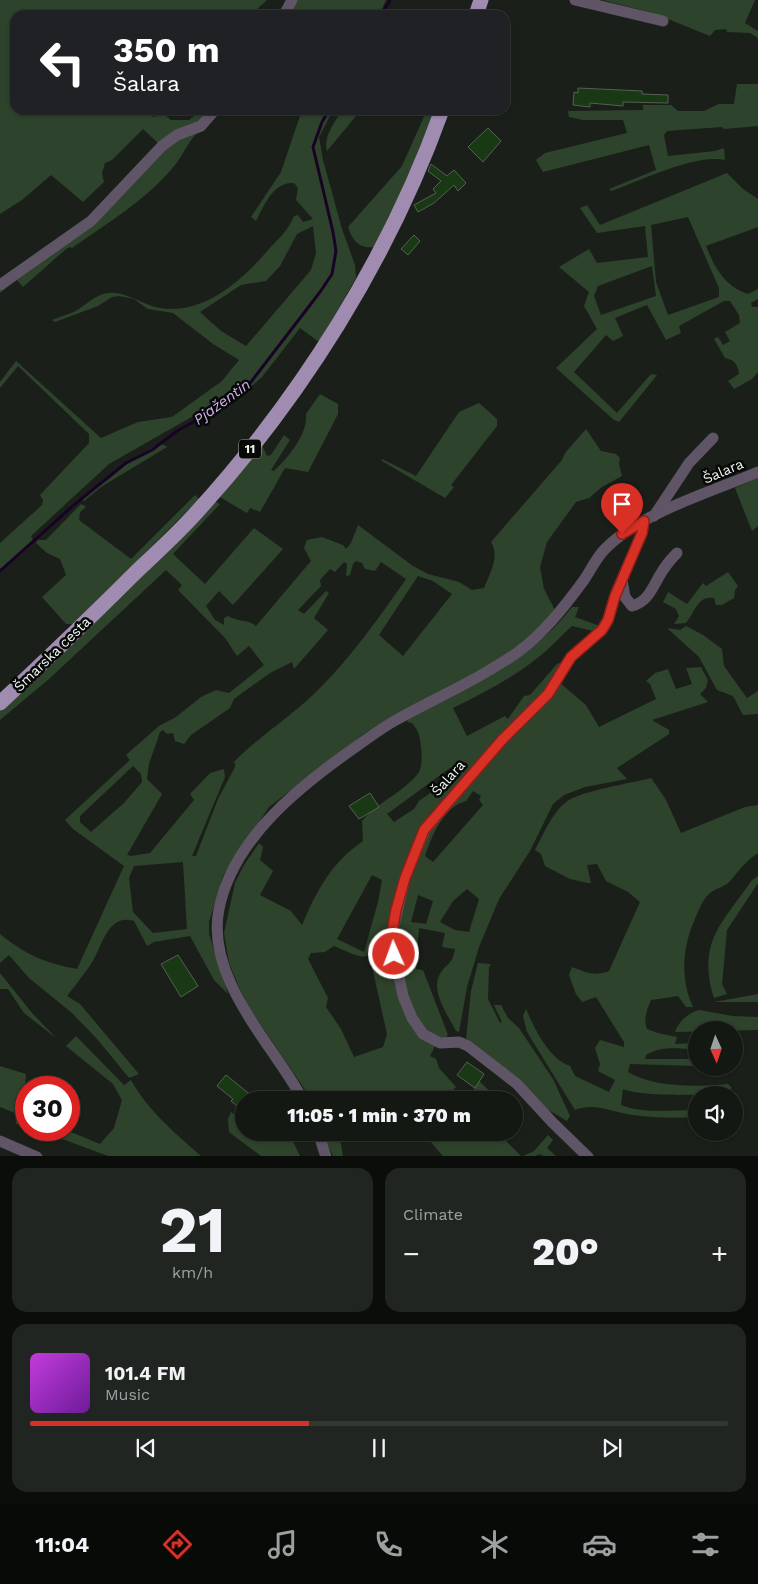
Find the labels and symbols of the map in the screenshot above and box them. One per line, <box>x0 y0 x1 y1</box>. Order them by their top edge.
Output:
water label: Pjažentin <box>190 375 254 429</box>
road number: 11 <box>239 439 261 458</box>
street label: Šalara <box>700 455 746 487</box>
pin <box>601 483 643 534</box>
street label: Šmarska cesta <box>10 613 94 695</box>
street label: Šalara <box>428 757 468 799</box>
position arrow <box>367 927 419 979</box>
north arrow <box>688 1021 742 1076</box>
speed limit sign: 30 <box>15 1076 80 1141</box>

